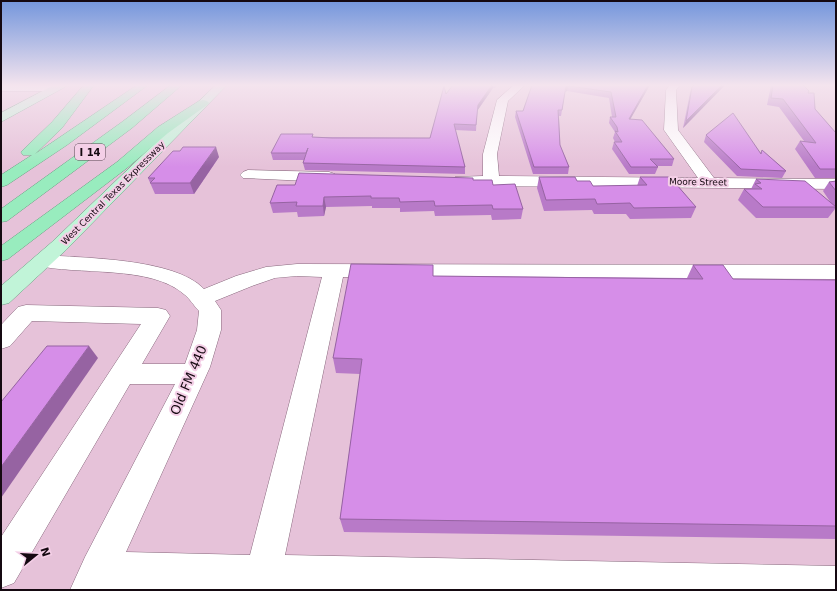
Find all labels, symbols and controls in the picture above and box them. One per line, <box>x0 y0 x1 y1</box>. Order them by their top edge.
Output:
street label: West Central Texas Expressway <box>59 139 167 247</box>
road number: I 14 <box>75 144 105 160</box>
street label: Moore Street <box>669 176 728 188</box>
street label: Old FM 440 <box>167 343 210 417</box>
north arrow <box>16 535 56 575</box>
text: N <box>37 546 53 558</box>

